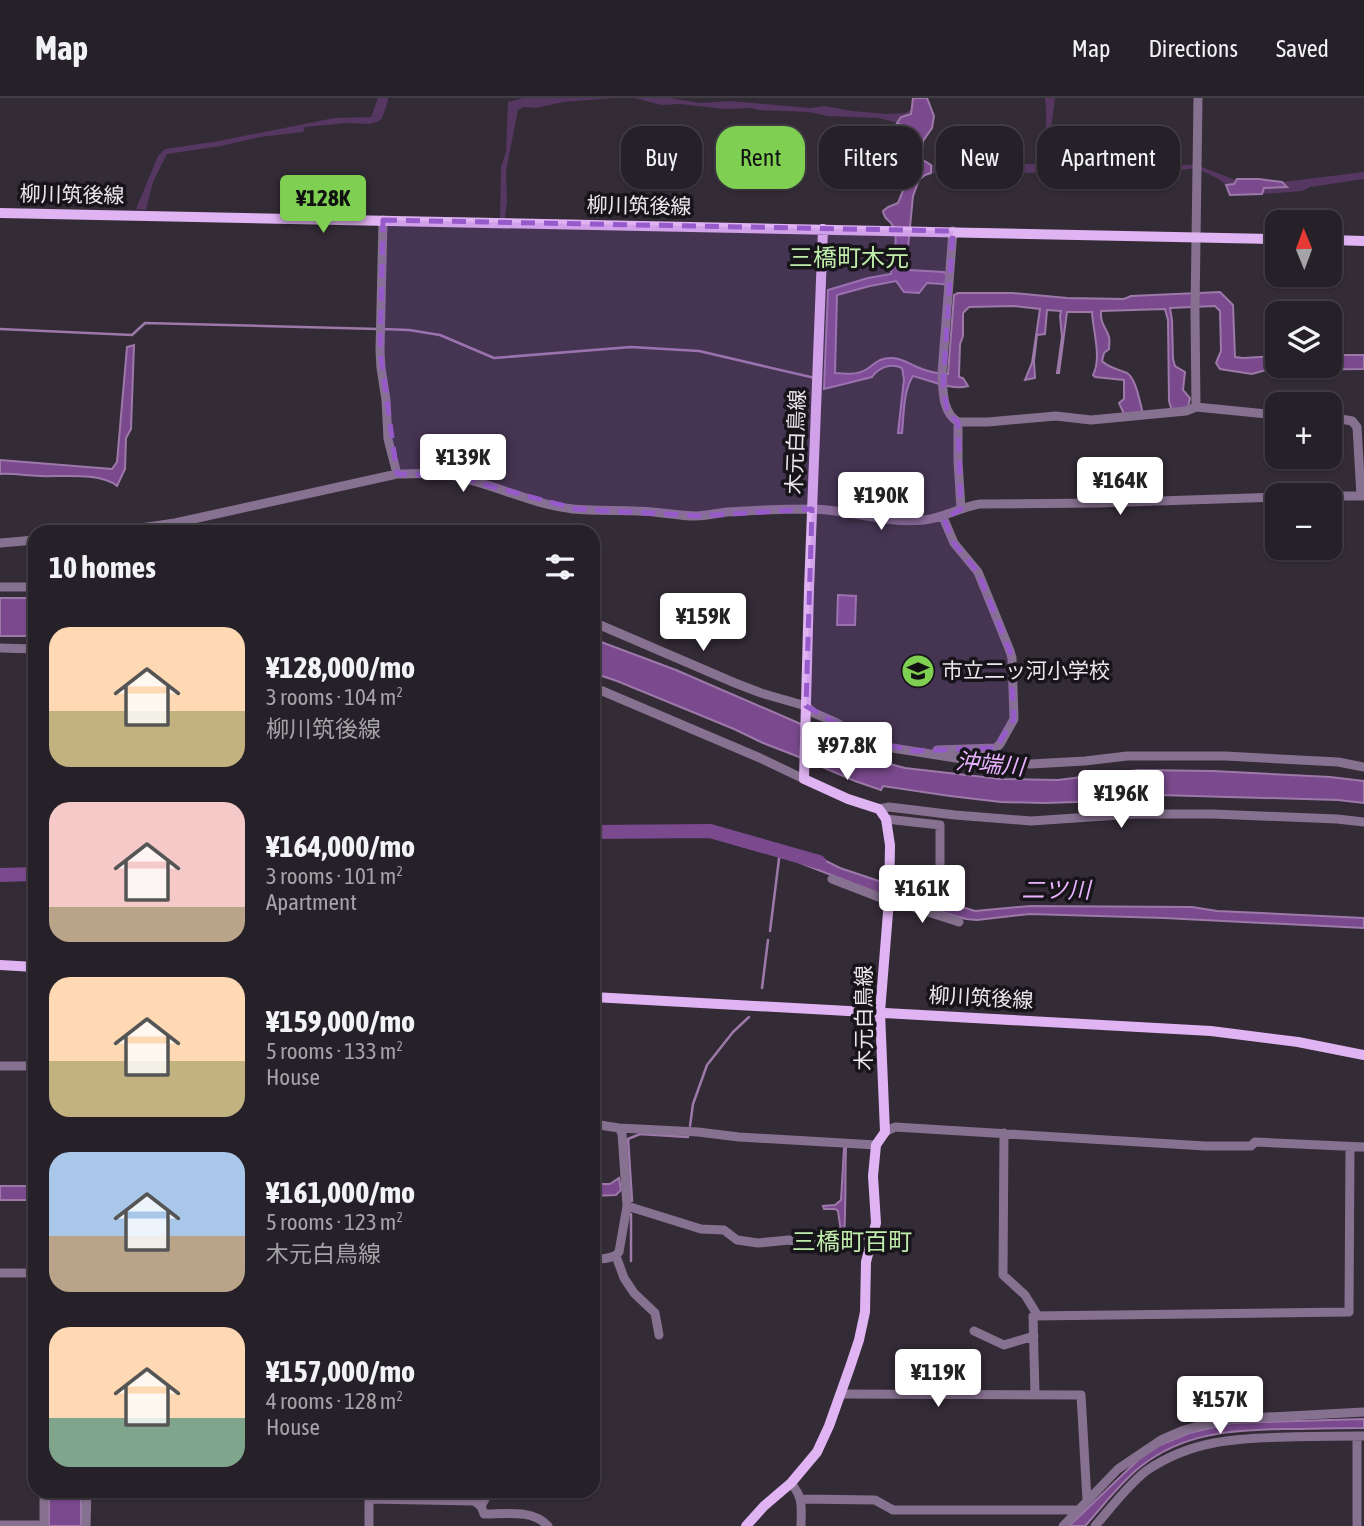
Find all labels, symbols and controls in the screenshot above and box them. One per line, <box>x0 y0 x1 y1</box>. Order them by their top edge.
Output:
text: Map <box>35 29 88 67</box>
text: Map <box>1072 35 1110 62</box>
text: Directions <box>1148 35 1238 62</box>
text: Saved <box>1276 35 1329 62</box>
chip: Buy <box>621 126 702 189</box>
chip: Rent <box>716 126 805 189</box>
chip: Filters <box>819 126 922 189</box>
chip: New <box>936 126 1023 189</box>
chip: Apartment <box>1037 126 1180 189</box>
pin: ¥128K <box>274 176 372 235</box>
street label: 柳川筑後線 <box>19 181 125 207</box>
text: ¥128K <box>296 185 350 211</box>
street label: 柳川筑後線 <box>586 192 692 218</box>
north arrow <box>1265 210 1342 287</box>
map controls <box>1265 210 1342 560</box>
district label: 三橋町木元 <box>789 244 909 271</box>
button: layers <box>1265 301 1342 378</box>
street label: 木元白鳥線 <box>781 389 809 495</box>
button: + <box>1265 392 1342 469</box>
pin: ¥139K <box>414 434 512 494</box>
text: ¥139K <box>436 444 490 470</box>
pin: ¥164K <box>1071 458 1169 517</box>
text: ¥164K <box>1093 467 1147 493</box>
pin: ¥190K <box>832 472 930 532</box>
text: ¥190K <box>854 482 908 508</box>
button: − <box>1265 483 1342 560</box>
icon: filters <box>541 548 579 586</box>
text: 10 homes <box>49 550 156 584</box>
pin: ¥159K <box>654 594 752 653</box>
text: ¥159K <box>676 603 730 629</box>
text: ¥128,000/mo <box>266 650 415 684</box>
school or university icon: 市立二ッ河小学校 <box>899 652 937 690</box>
icon: home <box>105 655 189 739</box>
place label: 市立二ッ河小学校 <box>942 658 1110 682</box>
text: 3 rooms · 104 m² <box>266 684 403 710</box>
text: 柳川筑後線 <box>266 716 381 742</box>
pin: ¥97.8K <box>790 722 904 782</box>
text: ¥97.8K <box>818 732 876 758</box>
water label: 沖端川 <box>954 748 1028 780</box>
pin: ¥196K <box>1072 770 1170 830</box>
text: ¥196K <box>1094 780 1148 806</box>
text: ¥164,000/mo <box>266 829 415 863</box>
icon: home <box>105 830 189 914</box>
text: 3 rooms · 101 m² <box>266 863 403 889</box>
pin: ¥161K <box>873 866 971 925</box>
text: ¥161K <box>895 875 949 901</box>
water label: 二ツ川 <box>1022 877 1094 903</box>
text: Apartment <box>266 889 357 915</box>
street label: 木元白鳥線 <box>851 966 875 1071</box>
street label: 柳川筑後線 <box>928 982 1034 1012</box>
text: ¥159,000/mo <box>266 1004 415 1038</box>
icon: home <box>105 1005 189 1089</box>
text: 5 rooms · 133 m² <box>266 1038 403 1064</box>
text: House <box>266 1064 320 1090</box>
text: ¥161,000/mo <box>266 1175 415 1209</box>
icon: home <box>105 1180 189 1264</box>
text: 5 rooms · 123 m² <box>266 1209 403 1235</box>
district label: 三橋町百町 <box>792 1228 912 1255</box>
text: 木元白鳥線 <box>266 1241 381 1267</box>
pin: ¥119K <box>889 1350 987 1409</box>
text: ¥157,000/mo <box>266 1354 415 1388</box>
icon: home <box>105 1355 189 1439</box>
text: ¥119K <box>911 1359 965 1385</box>
pin: ¥157K <box>1171 1376 1269 1436</box>
text: ¥157K <box>1193 1386 1247 1412</box>
text: 4 rooms · 128 m² <box>266 1388 403 1414</box>
text: House <box>266 1414 320 1440</box>

